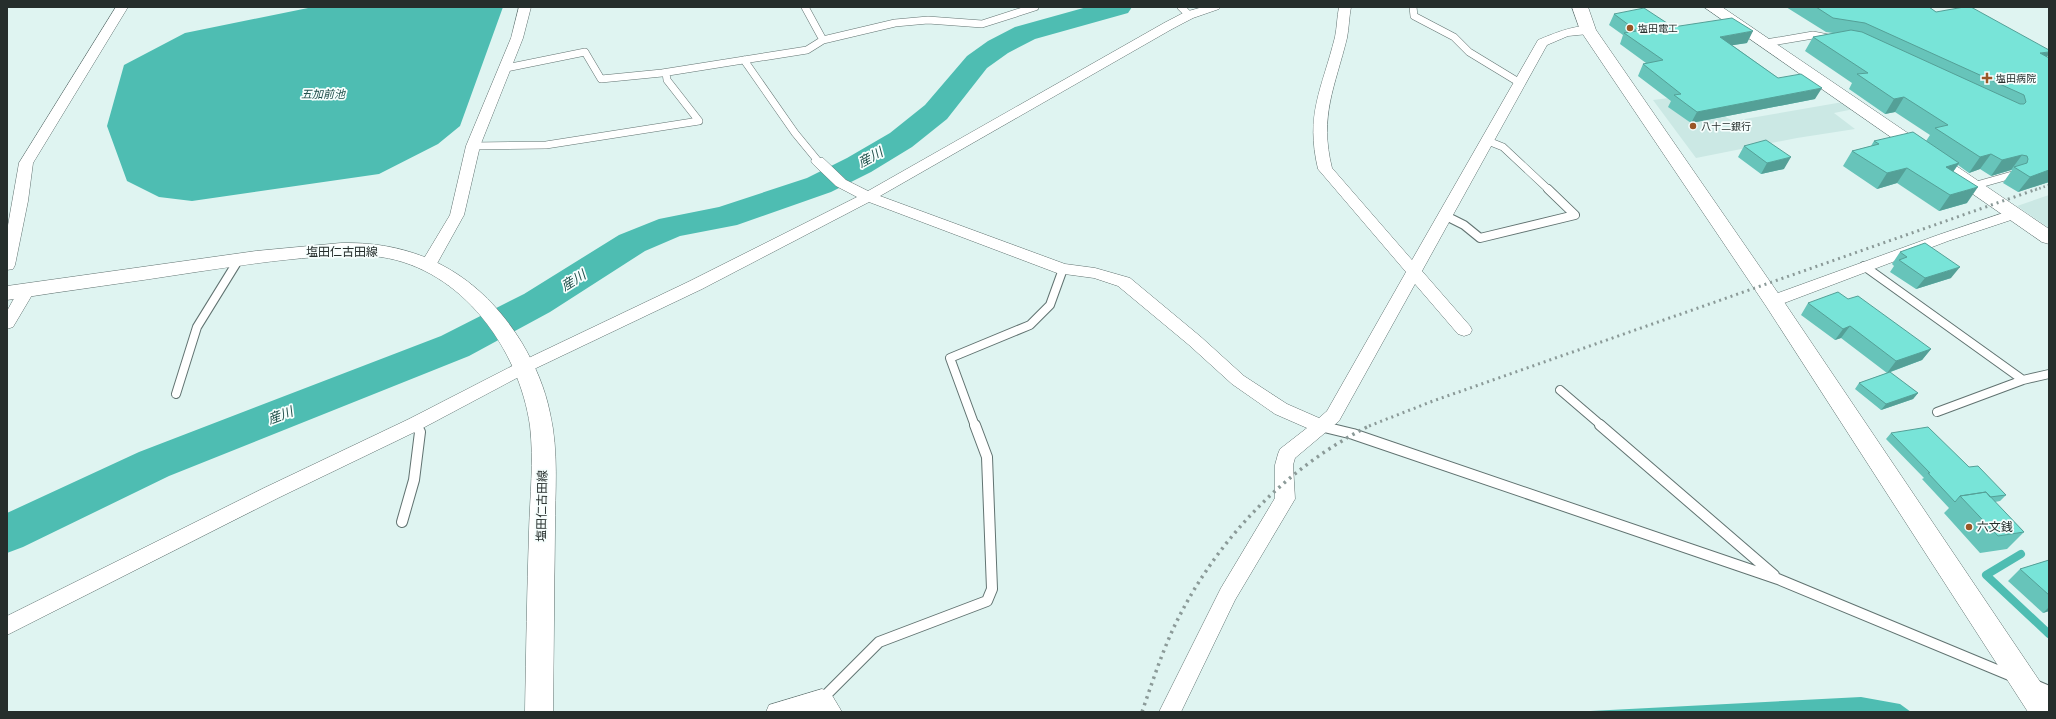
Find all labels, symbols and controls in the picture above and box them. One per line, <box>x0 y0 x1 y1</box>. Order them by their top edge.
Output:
marker: 塩田電工 <box>1625 23 1635 33</box>
place label: 塩田電工 <box>1638 23 1678 34</box>
marker: 塩田病院 <box>1981 72 1993 84</box>
place label: 塩田病院 <box>1996 73 2036 84</box>
water label: 五加前池 <box>301 88 346 101</box>
marker: 八十二銀行 <box>1688 121 1698 131</box>
place label: 八十二銀行 <box>1701 121 1751 132</box>
water label: 産川 <box>855 144 887 170</box>
street label: 塩田仁古田線 <box>306 245 378 259</box>
water label: 産川 <box>558 266 590 294</box>
water label: 産川 <box>265 403 297 427</box>
street label: 塩田仁古田線 <box>534 470 550 542</box>
place label: 六文銭 <box>1977 520 2013 534</box>
marker: 六文銭 <box>1964 522 1974 532</box>

